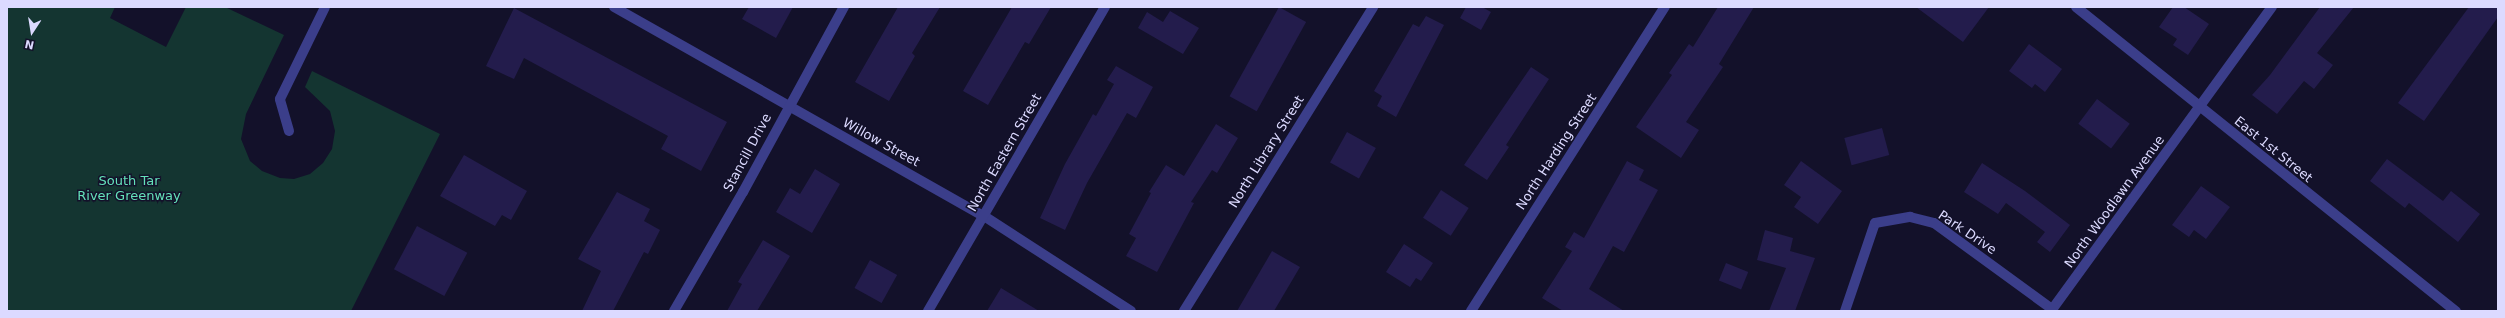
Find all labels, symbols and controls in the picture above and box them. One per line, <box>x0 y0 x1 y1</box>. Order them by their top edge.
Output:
north arrow <box>12 12 52 52</box>
text: N <box>24 37 35 52</box>
street label: North Eastern Street <box>965 91 1045 215</box>
street label: North Harding Street <box>1514 91 1600 213</box>
street label: North Library Street <box>1226 93 1308 211</box>
street label: Stancill Drive <box>721 111 775 195</box>
street label: East 1st Street <box>2231 114 2315 186</box>
street label: Willow Street <box>840 115 922 171</box>
street label: North Woodlawn Avenue <box>2062 133 2168 271</box>
park label: South Tar River Greenway <box>77 174 181 205</box>
street label: Park Drive <box>1935 208 1999 258</box>

